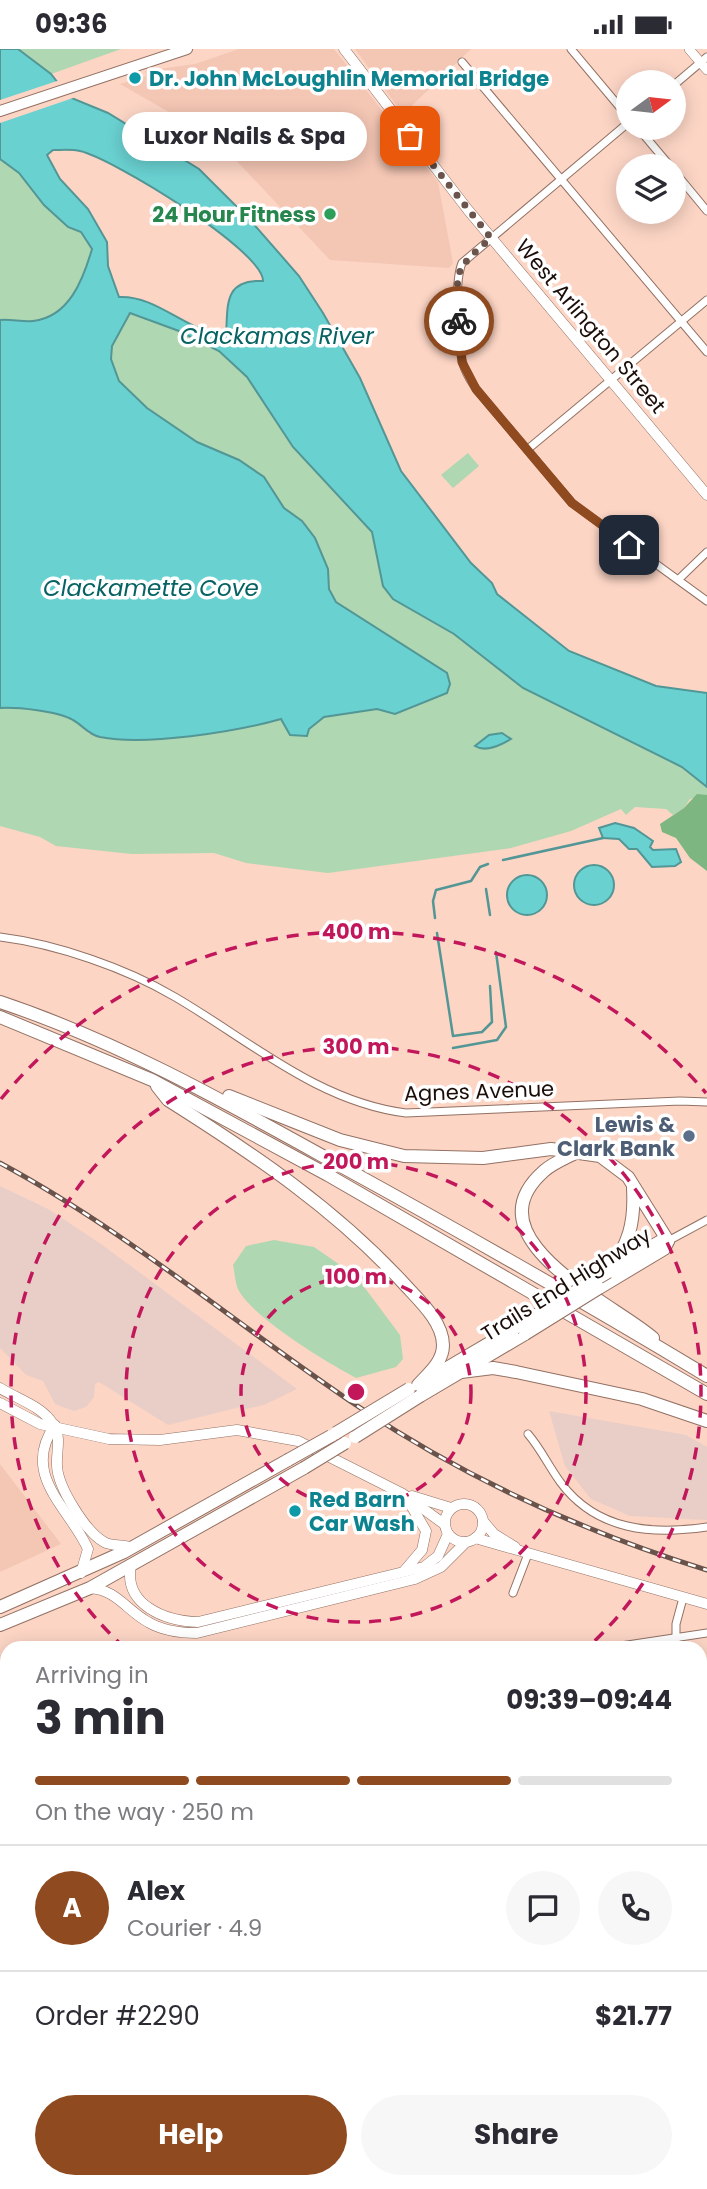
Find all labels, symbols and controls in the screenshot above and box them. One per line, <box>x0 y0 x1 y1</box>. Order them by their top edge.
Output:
text: 09:36 <box>35 6 108 42</box>
place label: Dr. John McLoughlin Memorial Bridge <box>149 64 549 93</box>
marker: Dr. John McLoughlin Memorial Bridge <box>127 70 143 86</box>
north arrow <box>616 70 686 140</box>
map controls <box>616 70 686 224</box>
pin <box>380 106 440 166</box>
callout: Luxor Nails & Spa <box>123 111 368 161</box>
icon: bag <box>391 117 429 155</box>
text: Luxor Nails & Spa <box>143 120 346 152</box>
button: layers <box>616 154 686 224</box>
place label: 24 Hour Fitness <box>152 200 316 229</box>
marker: 24 Hour Fitness <box>322 206 338 222</box>
street label: West Arlington Street <box>509 233 673 419</box>
courier <box>424 286 494 356</box>
icon: bike <box>440 302 478 340</box>
water label: Clackamas River <box>180 320 375 352</box>
pin <box>599 515 659 575</box>
icon: home <box>610 526 648 564</box>
water label: Clackamette Cove <box>43 572 259 604</box>
text: 400 m <box>322 917 390 946</box>
text: 300 m <box>323 1032 389 1061</box>
street label: Agnes Avenue <box>403 1074 555 1108</box>
place label: Lewis & Clark Bank <box>557 1110 675 1163</box>
marker: Lewis & Clark Bank <box>681 1128 697 1144</box>
text: 200 m <box>323 1147 389 1176</box>
street label: Trails End Highway <box>476 1220 656 1348</box>
text: 100 m <box>325 1262 387 1291</box>
centre of rings <box>344 1380 368 1404</box>
place label: Red Barn Car Wash <box>309 1485 415 1538</box>
marker: Red Barn Car Wash <box>287 1503 303 1519</box>
text: Arriving in <box>35 1659 149 1691</box>
text: 09:39–09:44 <box>506 1682 672 1718</box>
text: 3 min <box>35 1686 166 1750</box>
text: On the way · 250 m <box>35 1796 254 1828</box>
button: chat <box>506 1871 580 1945</box>
button: phone <box>598 1871 672 1945</box>
text: Alex <box>127 1873 185 1909</box>
text: A <box>62 1890 82 1926</box>
text: Courier · 4.9 <box>127 1912 262 1944</box>
text: Order #2290 <box>35 1998 200 2034</box>
text: $21.77 <box>595 1998 672 2034</box>
button: Help <box>35 2095 347 2175</box>
button: Share <box>361 2095 672 2175</box>

